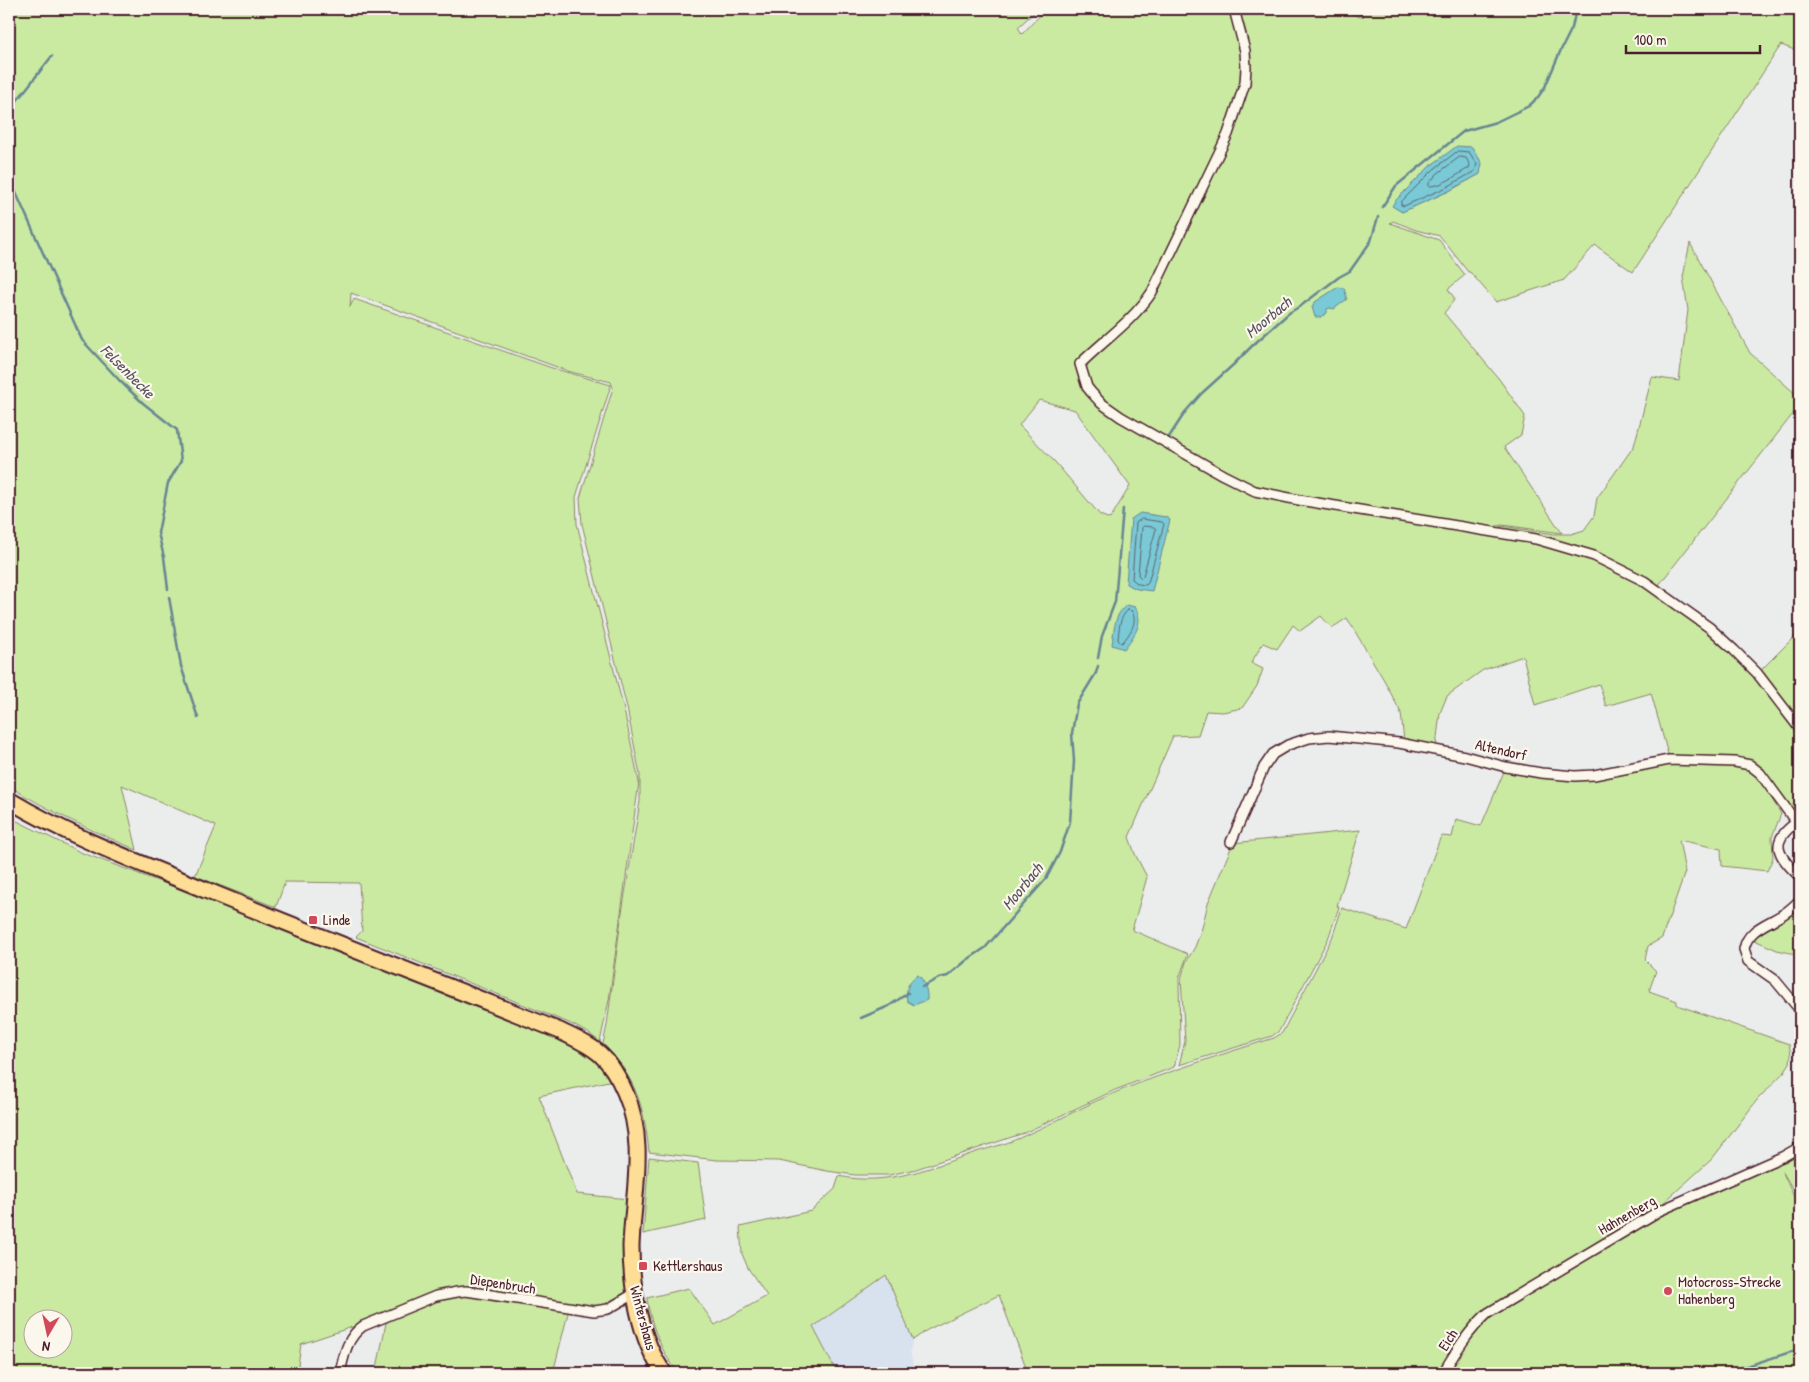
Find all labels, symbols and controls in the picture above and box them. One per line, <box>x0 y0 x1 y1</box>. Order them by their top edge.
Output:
scale bar <box>1626 22 1760 54</box>
text: 100 m <box>1634 29 1667 50</box>
water label: Moorbach <box>1240 290 1297 343</box>
water label: Felsenbecke <box>96 339 160 403</box>
street label: Altendorf <box>1473 733 1530 766</box>
water label: Moorbach <box>996 857 1048 914</box>
place label: Linde <box>323 909 351 930</box>
marker: Linde <box>307 914 319 926</box>
street label: Hahnenberg <box>1594 1189 1660 1239</box>
place label: Kettlershaus <box>653 1255 723 1276</box>
marker: Kettlershaus <box>637 1260 649 1272</box>
street label: Diepenbruch <box>469 1268 537 1299</box>
place label: Motocross-Strecke Hahenberg <box>1678 1271 1781 1309</box>
street label: Wintershaus <box>625 1283 662 1353</box>
marker: Motocross-Strecke Hahenberg <box>1662 1285 1674 1297</box>
north arrow <box>22 1310 72 1360</box>
street label: Eich <box>1433 1325 1462 1355</box>
text: N <box>40 1337 51 1357</box>

